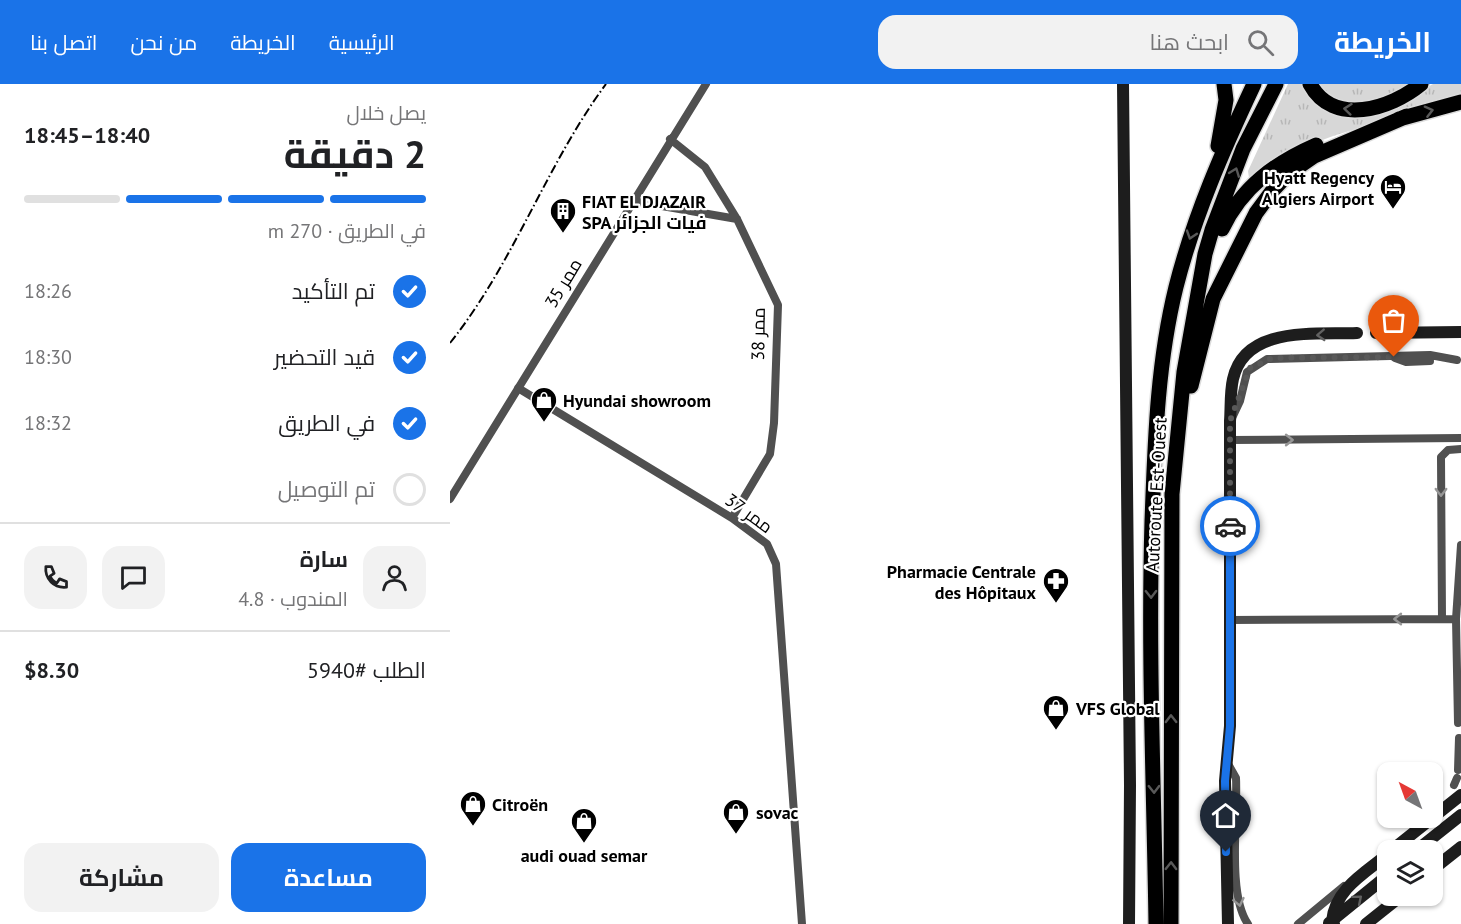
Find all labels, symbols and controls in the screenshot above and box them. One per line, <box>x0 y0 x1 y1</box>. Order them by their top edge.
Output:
search box <box>878 15 1298 69</box>
text: الخريطة <box>1334 23 1431 60</box>
icon: search <box>1244 26 1277 59</box>
text: ابحث هنا <box>1150 28 1229 56</box>
text: اتصل بنا <box>30 29 97 56</box>
text: من نحن <box>130 29 197 56</box>
text: الخريطة <box>230 29 296 56</box>
text: الرئيسية <box>329 29 395 56</box>
text: يصل خلال <box>346 100 426 126</box>
one-way arrow <box>1343 103 1352 116</box>
one-way arrow <box>1424 105 1434 118</box>
text: 18:40–18:45 <box>24 121 150 149</box>
text: 2 دقيقة <box>284 128 426 179</box>
place label: Hyatt Regency Algiers Airport <box>1262 166 1375 210</box>
one-way arrow <box>1227 167 1240 178</box>
hotel icon: Hyatt Regency Algiers Airport <box>1378 172 1408 210</box>
place label: FIAT EL DJAZAIR SPA فيات الجزائر <box>582 190 706 234</box>
building icon: FIAT EL DJAZAIR SPA فيات الجزائر <box>548 196 578 234</box>
text: في الطريق · 270 m <box>268 218 426 244</box>
one-way arrow <box>1186 229 1198 240</box>
street label: ممر 35 <box>539 254 587 312</box>
icon: check <box>393 275 426 308</box>
text: تم التأكيد <box>292 277 375 305</box>
text: 18:26 <box>24 278 72 304</box>
pin <box>1368 295 1419 357</box>
icon: bag <box>1377 304 1410 337</box>
street label: ممر 38 <box>746 307 770 361</box>
one-way arrow <box>1317 329 1326 342</box>
icon: check <box>393 341 426 374</box>
text: قيد التحضير <box>274 343 375 371</box>
text: 18:30 <box>24 344 72 370</box>
shop icon: Hyundai showroom <box>529 385 559 423</box>
place label: Hyundai showroom <box>563 389 711 412</box>
icon: check <box>393 407 426 440</box>
text: في الطريق <box>278 409 375 437</box>
text: 18:32 <box>24 410 72 436</box>
street label: Autoroute Est-Ouest <box>1140 417 1172 573</box>
one-way arrow <box>1284 434 1293 446</box>
text: تم التوصيل <box>278 475 375 503</box>
street label: ممر 37 <box>721 488 777 538</box>
one-way arrow <box>1435 488 1447 497</box>
courier <box>1200 496 1260 556</box>
icon: car <box>1214 510 1247 543</box>
text: سارة <box>300 545 348 573</box>
button: phone <box>24 546 87 609</box>
button: chat <box>102 546 165 609</box>
button: person <box>363 546 426 609</box>
place label: Pharmacie Centrale des Hôpitaux <box>887 560 1037 604</box>
pharmacy icon: Pharmacie Centrale des Hôpitaux <box>1041 566 1071 604</box>
text: المندوب · 4.8 <box>238 586 348 612</box>
one-way arrow <box>1145 589 1157 598</box>
one-way arrow <box>1393 613 1402 625</box>
text: $8.30 <box>24 656 79 684</box>
text: الطلب #5940 <box>307 656 426 684</box>
shop icon: VFS Global <box>1041 693 1071 731</box>
place label: VFS Global <box>1075 697 1160 720</box>
one-way arrow <box>1165 714 1178 723</box>
north arrow <box>1377 762 1443 828</box>
map controls <box>1377 762 1443 906</box>
one-way arrow <box>1148 784 1160 793</box>
shop icon: Citroën <box>458 789 488 827</box>
pin <box>1200 790 1251 852</box>
place label: Citroën <box>492 793 548 816</box>
shop icon: sovac <box>721 797 751 835</box>
icon: home <box>1209 799 1242 832</box>
place label: sovac <box>756 801 799 824</box>
shop icon: audi ouad semar <box>569 806 599 844</box>
button: layers <box>1377 840 1443 906</box>
button: مشاركة <box>24 843 219 912</box>
button: مساعدة <box>231 843 426 912</box>
place label: audi ouad semar <box>521 844 648 867</box>
one-way arrow <box>1165 861 1177 870</box>
one-way arrow <box>1232 896 1245 906</box>
one-way arrow <box>1351 896 1362 907</box>

